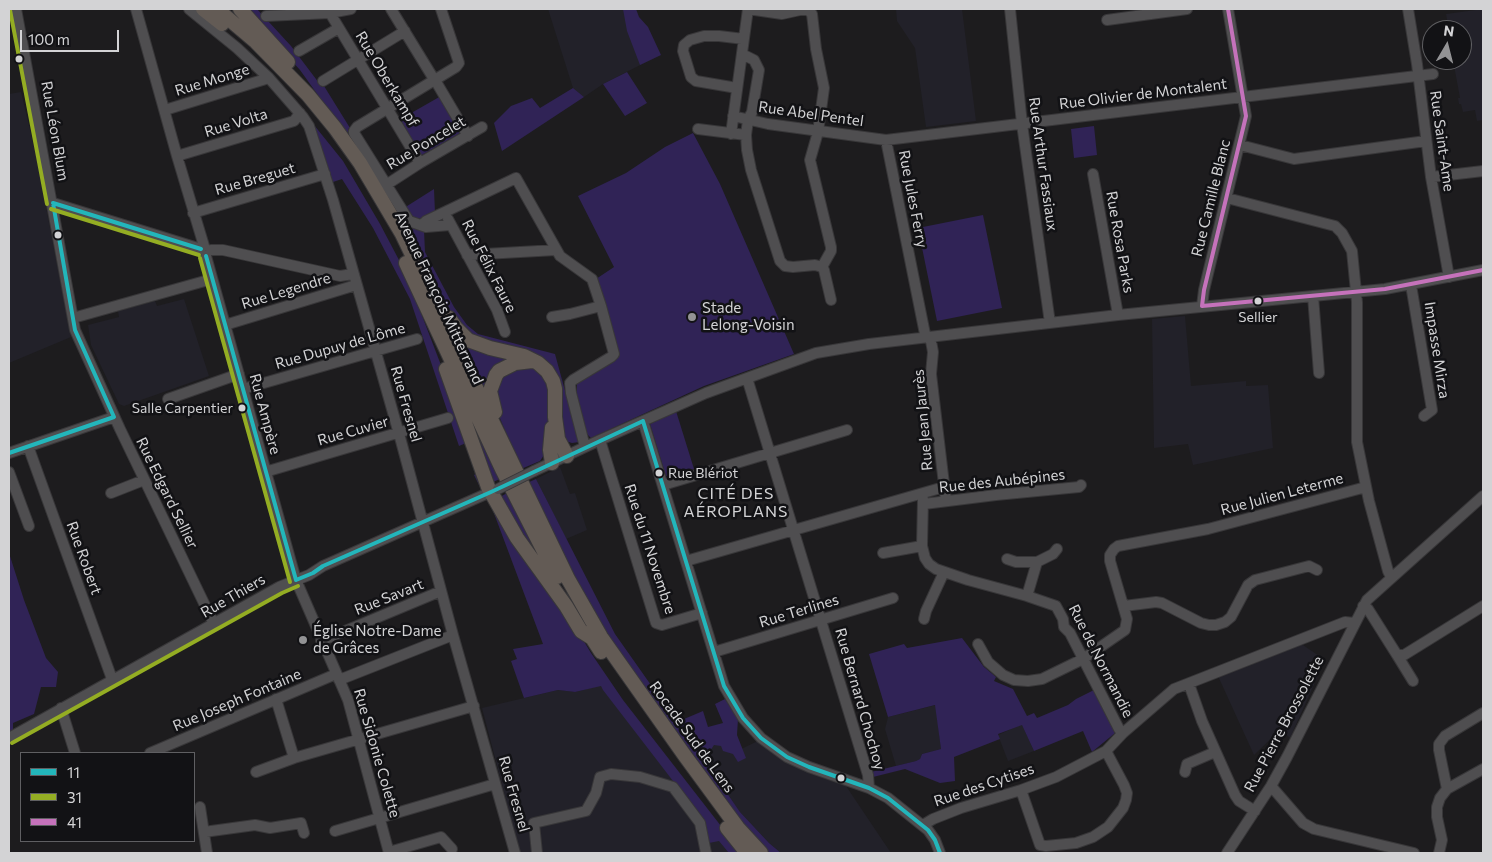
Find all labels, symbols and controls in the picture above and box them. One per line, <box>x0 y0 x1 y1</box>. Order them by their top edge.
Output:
scale bar <box>22 20 121 52</box>
north arrow <box>1422 20 1472 70</box>
text: N <box>1443 21 1455 40</box>
street label: Rue Oberkampf <box>351 28 423 130</box>
text: 100 m <box>28 30 70 48</box>
unlabelled marker <box>14 54 24 64</box>
street label: Rue Monge <box>173 60 251 100</box>
street label: Rue Olivier de Montalent <box>1058 75 1228 113</box>
street label: Rue Léon Blum <box>37 80 73 182</box>
street label: Rue Saint-Ame <box>1426 89 1458 193</box>
street label: Rue Arthur Fassiaux <box>1025 96 1061 232</box>
street label: Rue Abel Pentel <box>757 98 865 130</box>
street label: Rue Volta <box>202 105 270 141</box>
street label: Rue Poncelet <box>383 112 469 174</box>
street label: Rue Camille Blanc <box>1188 138 1234 258</box>
street label: Rue Jules Ferry <box>895 149 931 249</box>
street label: Rue Breguet <box>213 159 297 199</box>
street label: Rue Rosa Parks <box>1102 190 1138 294</box>
street label: Avenue François Mitterrand <box>391 209 487 387</box>
street label: Rue Félix Faure <box>458 216 520 316</box>
unlabelled marker <box>53 230 63 240</box>
street label: Rue Legendre <box>239 269 333 313</box>
marker: Sellier <box>1253 296 1263 306</box>
place label: Stade Lelong-Voisin <box>702 299 795 334</box>
street label: Impasse Mirza <box>1420 300 1454 400</box>
place label: Sellier <box>1238 309 1278 325</box>
marker: Stade Lelong-Voisin <box>686 311 698 323</box>
street label: Rue Dupuy de Lôme <box>273 319 407 373</box>
street label: Rue Fresnel <box>387 364 425 444</box>
street label: Rue Jean Jaurès <box>910 369 936 471</box>
street label: Rue Ampère <box>246 372 284 456</box>
place label: Salle Carpentier <box>132 400 233 416</box>
marker: Salle Carpentier <box>237 403 247 413</box>
street label: Rue Cuvier <box>315 412 391 450</box>
street label: Rue Edgard Sellier <box>132 434 202 552</box>
place label: Rue Blériot <box>668 465 738 481</box>
street label: Rue des Aubépines <box>938 465 1066 497</box>
marker: Rue Blériot <box>654 468 664 478</box>
street label: Rue Julien Leterme <box>1219 469 1345 519</box>
street label: Rue du 11 Novembre <box>620 482 680 616</box>
district label: CITÉ DES AÉROPLANS <box>682 484 790 522</box>
street label: Rue Robert <box>62 519 106 597</box>
street label: Rue Thiers <box>197 570 269 622</box>
street label: Rue Savart <box>352 575 426 619</box>
street label: Rue Terlines <box>757 590 841 632</box>
street label: Rue de Normandie <box>1065 601 1137 721</box>
place label: Église Notre-Dame de Grâces <box>313 622 441 657</box>
street label: Rue Bernard Chochoy <box>831 626 889 772</box>
marker: Église Notre-Dame de Grâces <box>297 634 309 646</box>
street label: Rue Pierre Brossolette <box>1241 653 1327 795</box>
street label: Rue Joseph Fontaine <box>170 665 304 735</box>
street label: Rocade Sud de Lens <box>646 678 738 796</box>
street label: Rue Sidonie Colette <box>350 686 404 820</box>
legend <box>20 752 195 842</box>
street label: Rue Fresnel <box>495 754 533 834</box>
street label: Rue des Cytises <box>932 759 1036 811</box>
text: 11 <box>67 763 80 781</box>
unlabelled marker <box>836 773 846 783</box>
text: 31 <box>67 788 82 806</box>
text: 41 <box>67 813 82 831</box>

